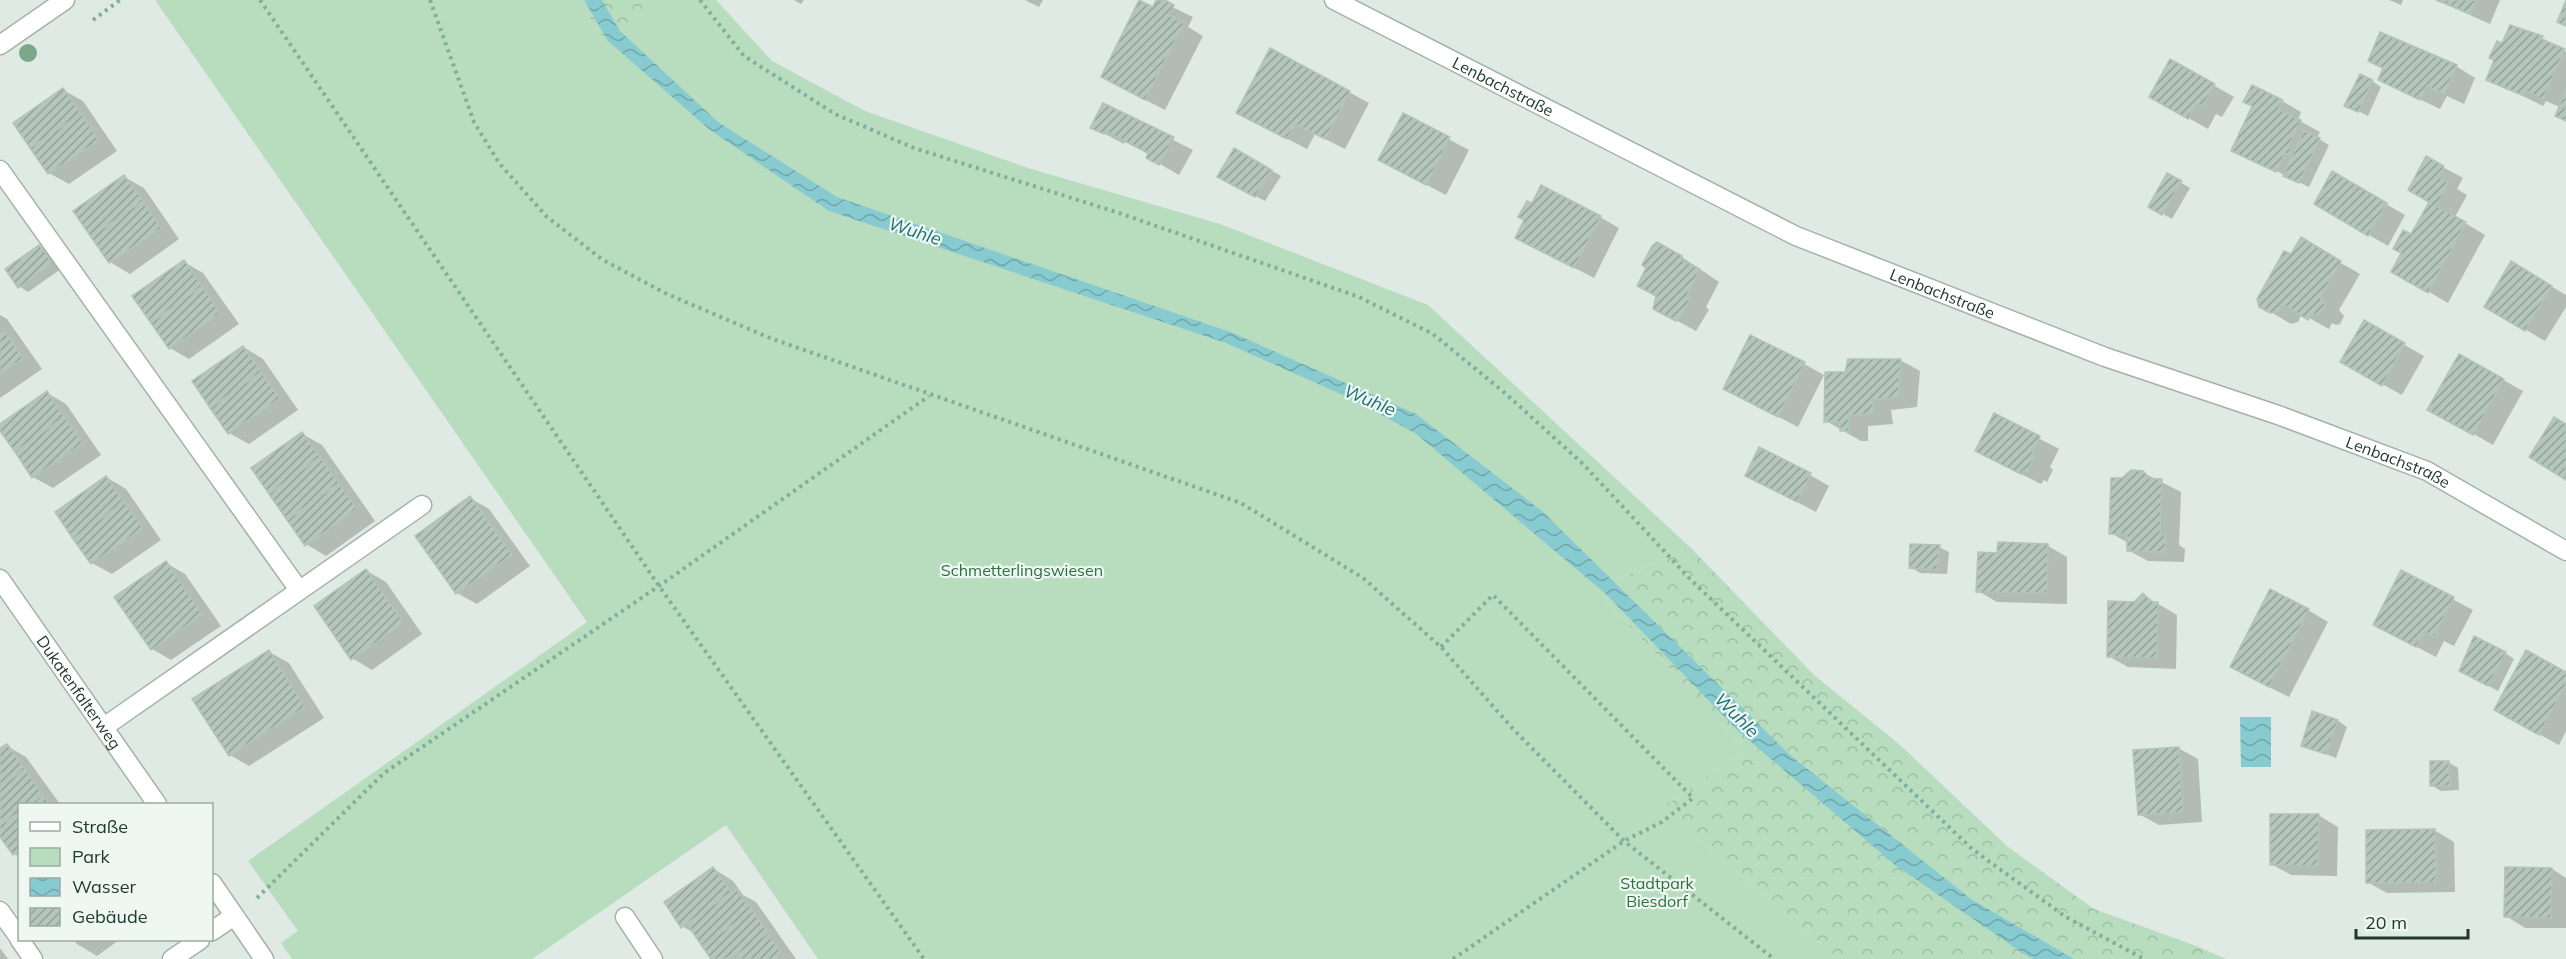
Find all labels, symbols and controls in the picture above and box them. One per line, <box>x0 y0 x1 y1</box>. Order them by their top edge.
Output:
street label: Lenbachstraße <box>1449 52 1557 121</box>
water label: Wuhle <box>886 212 944 250</box>
street label: Lenbachstraße <box>1887 264 1998 323</box>
water label: Wuhle <box>1341 379 1400 421</box>
street label: Lenbachstraße <box>2343 431 2454 492</box>
park label: Schmetterlingswiesen <box>941 560 1103 580</box>
street label: Dukatenfalterweg <box>32 631 126 753</box>
water label: Wuhle <box>1710 688 1764 742</box>
legend <box>18 803 213 941</box>
text: Straße <box>72 815 128 838</box>
text: Park <box>72 845 111 868</box>
park label: Stadtpark Biesdorf <box>1620 873 1695 911</box>
text: Wasser <box>72 875 136 898</box>
scale bar <box>2356 902 2468 940</box>
text: Gebäude <box>72 905 148 928</box>
text: 20 m <box>2365 911 2407 934</box>

